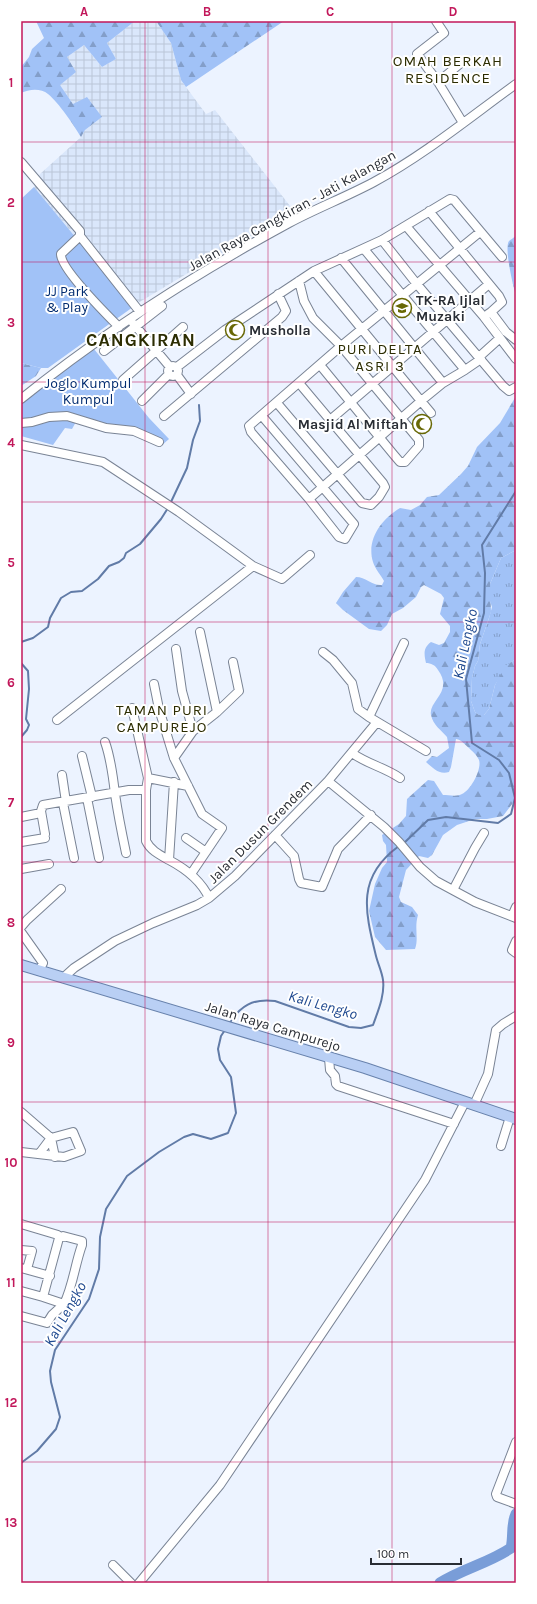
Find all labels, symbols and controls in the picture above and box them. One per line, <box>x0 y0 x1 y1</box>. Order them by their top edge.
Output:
text: A <box>80 4 88 19</box>
text: B <box>203 4 211 19</box>
text: C <box>326 4 334 19</box>
text: D <box>449 4 458 19</box>
district label: OMAH BERKAH RESIDENCE <box>393 52 503 87</box>
text: 1 <box>9 75 13 90</box>
street label: Jalan Raya Cangkiran - Jati Kalangan <box>186 146 399 275</box>
text: 2 <box>7 195 15 210</box>
park label: JJ Park & Play <box>45 283 89 316</box>
place label: TK-RA Ijlal Muzaki <box>416 292 485 325</box>
school or university icon: TK-RA Ijlal Muzaki <box>391 297 413 319</box>
text: 3 <box>7 315 15 330</box>
mosque icon: Musholla <box>224 319 246 341</box>
place label: Musholla <box>249 322 311 339</box>
district label: CANGKIRAN <box>86 329 196 351</box>
district label: PURI DELTA ASRI 3 <box>337 340 423 375</box>
park label: Joglo Kumpul Kumpul <box>45 375 131 408</box>
mosque icon: Masjid Al Miftah <box>411 413 433 435</box>
place label: Masjid Al Miftah <box>298 416 408 433</box>
text: 4 <box>7 435 15 450</box>
text: 5 <box>7 555 15 570</box>
water label: Kali Lengko <box>449 607 481 681</box>
text: 6 <box>7 675 15 690</box>
district label: TAMAN PURI CAMPUREJO <box>116 701 208 736</box>
street label: Jalan Dusun Grendem <box>205 776 316 887</box>
text: 7 <box>8 795 15 810</box>
text: 8 <box>7 915 15 930</box>
water label: Kali Lengko <box>286 987 360 1024</box>
street label: Jalan Raya Campurejo <box>203 998 343 1055</box>
text: 9 <box>7 1035 15 1050</box>
text: 10 <box>5 1155 17 1170</box>
text: 11 <box>6 1275 16 1290</box>
water label: Kali Lengko <box>40 1278 90 1349</box>
text: 12 <box>5 1395 17 1410</box>
text: 13 <box>5 1515 17 1530</box>
scale bar <box>371 1540 461 1566</box>
text: 100 m <box>377 1547 409 1561</box>

